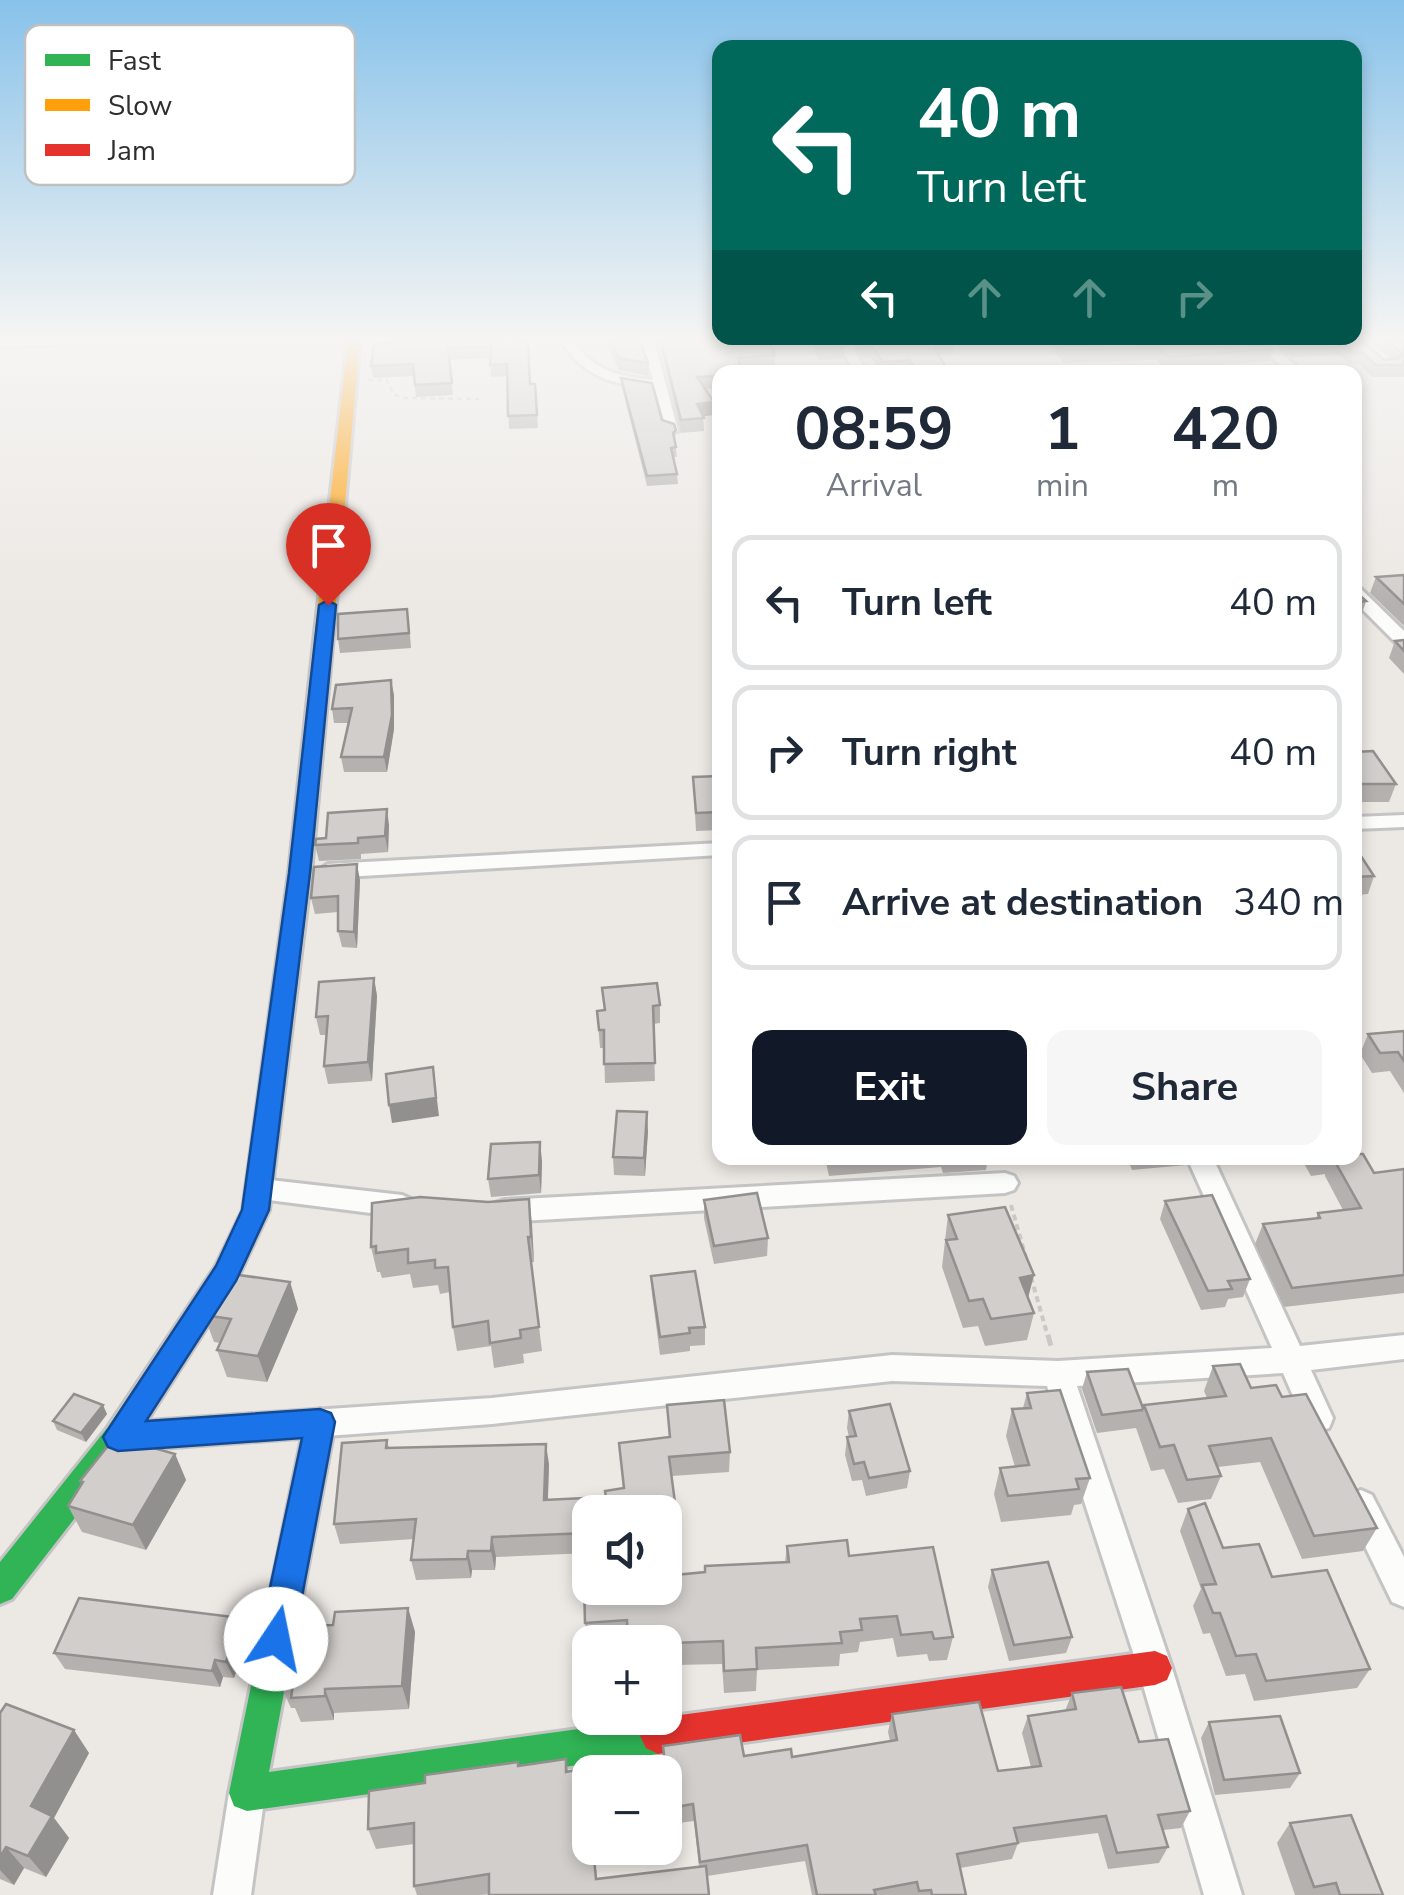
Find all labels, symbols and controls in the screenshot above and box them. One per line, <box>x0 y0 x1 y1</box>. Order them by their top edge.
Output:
legend <box>25 25 355 185</box>
text: Fast <box>108 42 161 80</box>
text: 40 m <box>917 66 1081 162</box>
icon: left <box>752 80 882 210</box>
text: Slow <box>108 87 172 125</box>
text: Jam <box>107 132 156 170</box>
text: Turn left <box>917 157 1086 218</box>
icon: left <box>852 270 907 325</box>
icon: ahead <box>957 270 1012 325</box>
icon: ahead <box>1062 270 1117 325</box>
icon: right <box>1167 270 1222 325</box>
text: 08:59 <box>795 388 953 470</box>
text: 1 <box>1044 388 1080 470</box>
text: 420 <box>1171 388 1279 470</box>
text: Arrival <box>826 464 922 507</box>
text: min <box>1036 464 1089 507</box>
text: m <box>1212 464 1239 507</box>
pin <box>286 503 371 606</box>
icon: arrive <box>301 518 356 573</box>
icon: left <box>757 575 812 630</box>
text: Turn left <box>842 577 992 628</box>
text: 40 m <box>1229 577 1317 628</box>
icon: right <box>757 725 812 780</box>
text: Turn right <box>842 727 1017 778</box>
text: 40 m <box>1229 727 1317 778</box>
icon: arrive <box>757 875 812 930</box>
text: Arrive at destination <box>842 877 1203 928</box>
text: 340 m <box>1233 877 1344 928</box>
button: Exit <box>752 1030 1027 1145</box>
button: Share <box>1047 1030 1322 1145</box>
map controls <box>572 1495 682 1865</box>
button: sound <box>572 1495 682 1605</box>
position arrow <box>224 1587 328 1691</box>
button: + <box>572 1625 682 1735</box>
button: − <box>572 1755 682 1865</box>

